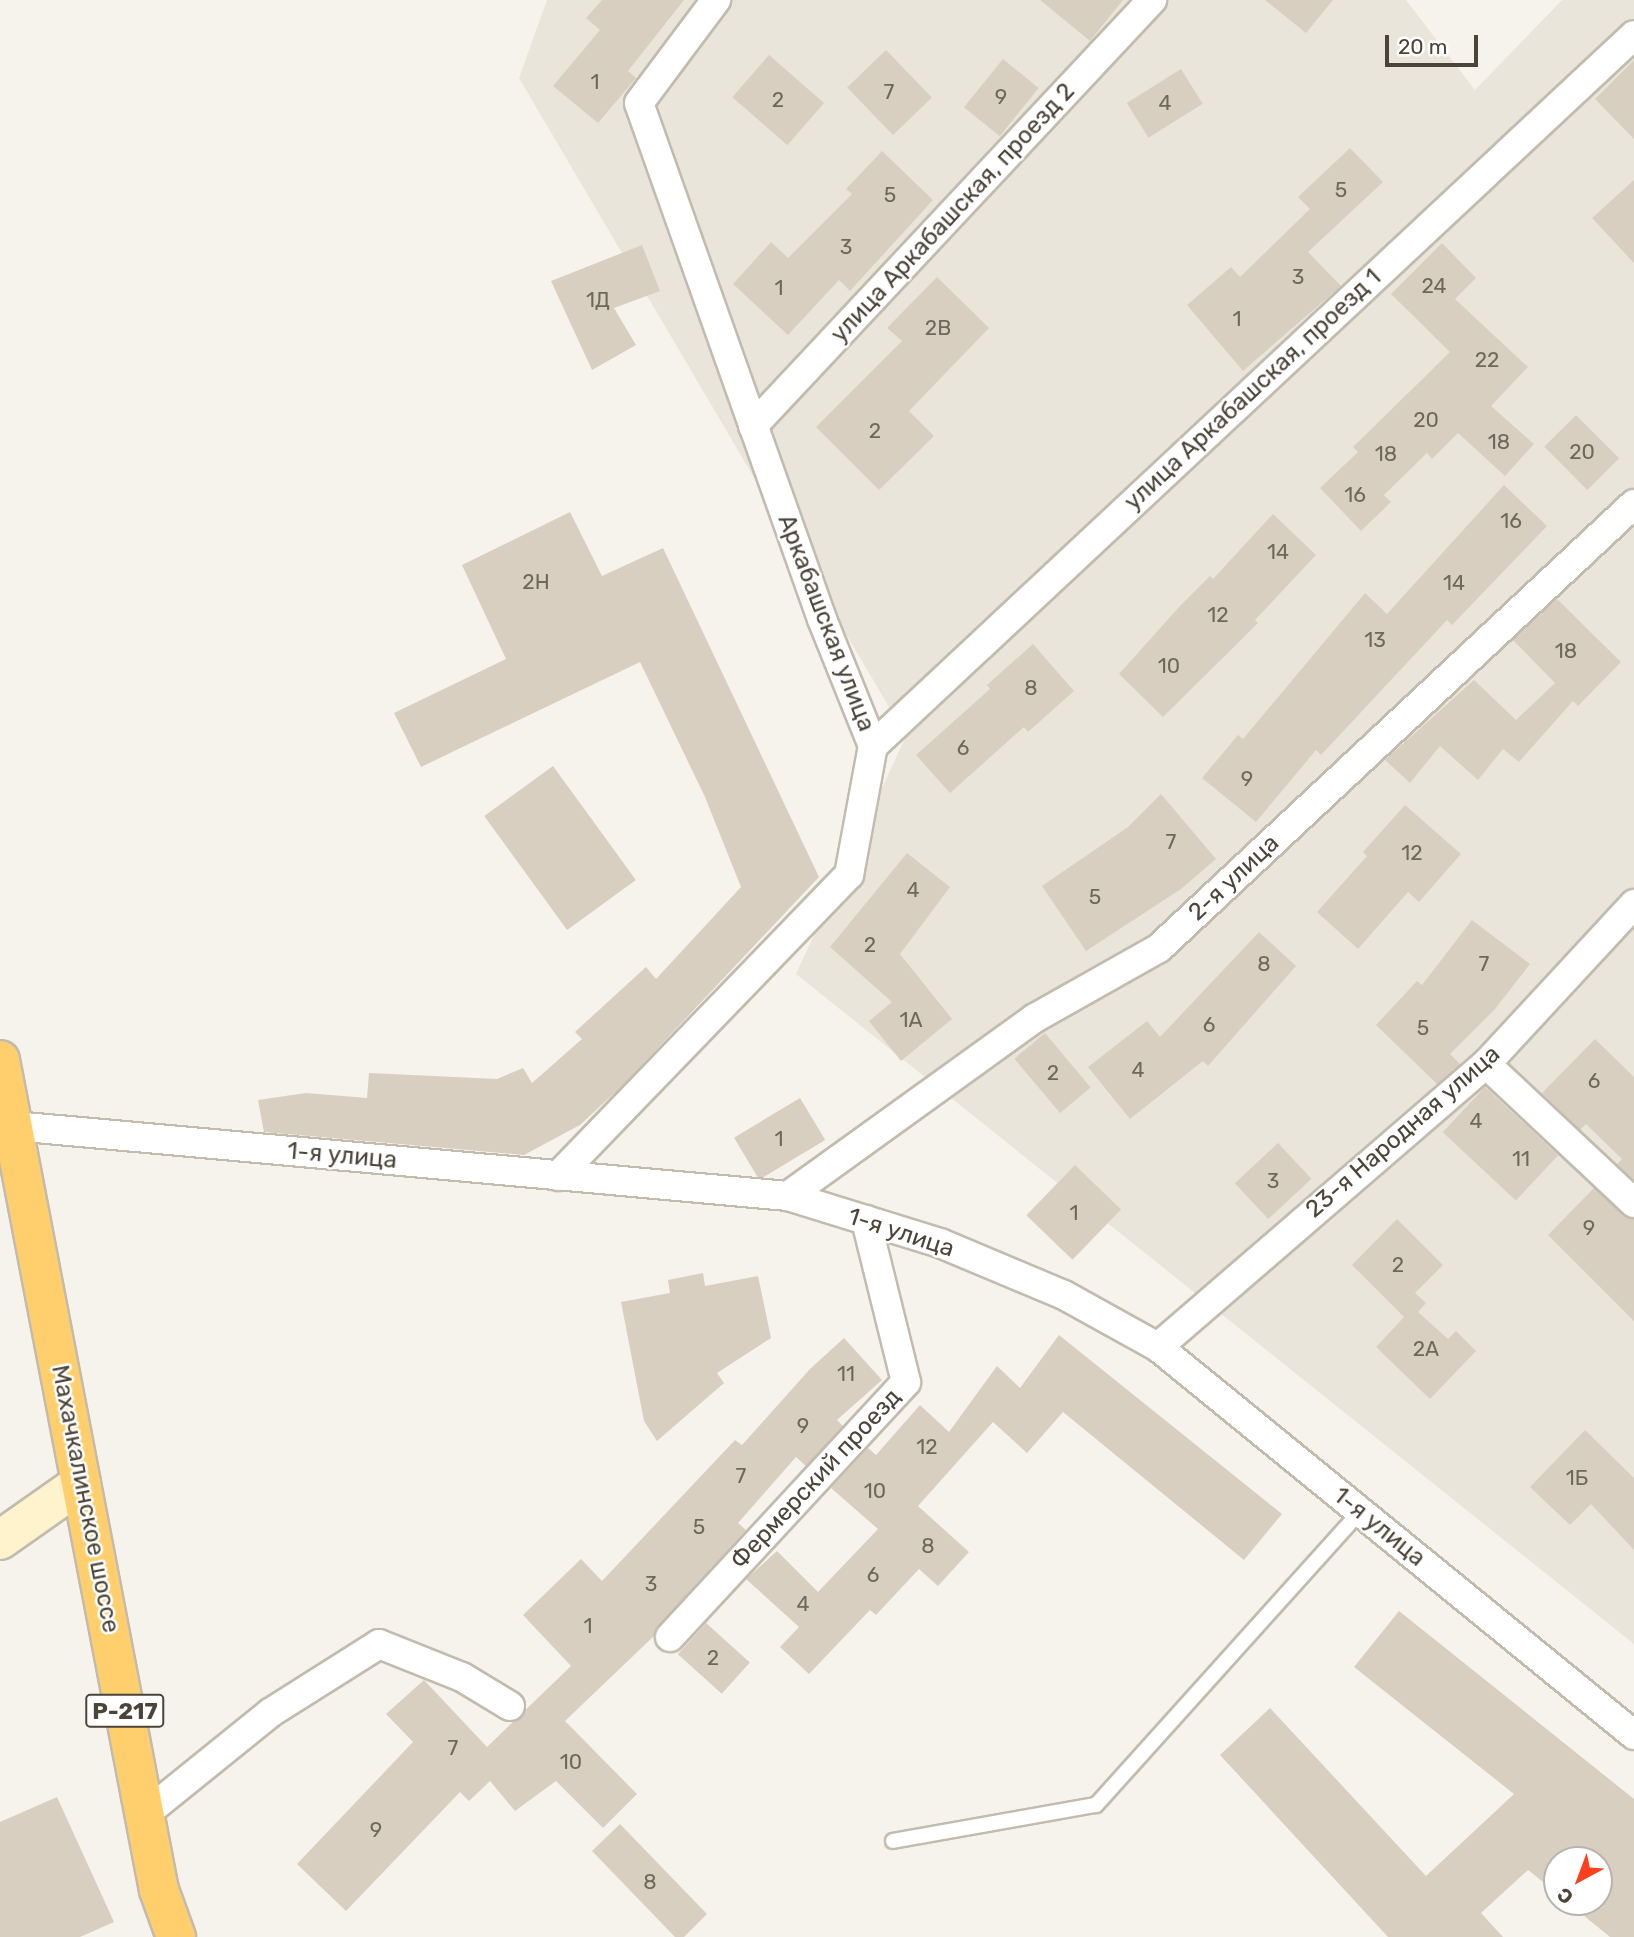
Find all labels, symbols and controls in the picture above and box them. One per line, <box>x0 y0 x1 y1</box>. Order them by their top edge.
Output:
scale bar <box>1389 21 1482 65</box>
text: 20 m <box>1398 34 1447 59</box>
house number: 1 <box>591 69 599 95</box>
street label: улица Аркабашская, проезд 2 <box>825 77 1081 349</box>
house number: 7 <box>884 79 894 105</box>
house number: 9 <box>995 84 1007 110</box>
house number: 2 <box>772 87 784 113</box>
house number: 4 <box>1158 90 1172 116</box>
house number: 5 <box>1335 177 1347 203</box>
house number: 5 <box>884 182 896 208</box>
house number: 3 <box>840 234 852 260</box>
street label: улица Аркабашская, проезд 1 <box>1119 263 1387 517</box>
house number: 3 <box>1292 264 1304 290</box>
house number: 24 <box>1421 273 1447 299</box>
house number: 1 <box>775 275 783 301</box>
house number: 1Д <box>586 287 610 313</box>
house number: 1 <box>1233 306 1241 332</box>
house number: 2В <box>925 315 951 341</box>
house number: 22 <box>1475 347 1499 373</box>
house number: 20 <box>1413 407 1439 433</box>
house number: 2 <box>869 418 881 444</box>
house number: 18 <box>1488 429 1510 455</box>
house number: 20 <box>1569 439 1595 465</box>
house number: 18 <box>1375 441 1397 467</box>
house number: 16 <box>1344 482 1366 508</box>
house number: 16 <box>1500 508 1522 534</box>
street label: Аркабашская улица <box>771 511 881 735</box>
house number: 14 <box>1267 539 1289 565</box>
house number: 2Н <box>522 569 550 595</box>
house number: 14 <box>1443 570 1465 596</box>
house number: 12 <box>1207 602 1229 628</box>
house number: 13 <box>1364 627 1386 653</box>
house number: 18 <box>1555 638 1577 664</box>
house number: 10 <box>1158 653 1180 679</box>
house number: 8 <box>1024 675 1038 701</box>
house number: 6 <box>957 735 969 761</box>
house number: 9 <box>1241 766 1253 792</box>
house number: 7 <box>1166 829 1176 855</box>
street label: 2-я улица <box>1183 829 1285 927</box>
house number: 12 <box>1401 840 1423 866</box>
house number: 4 <box>906 877 920 903</box>
house number: 5 <box>1089 884 1101 910</box>
house number: 2 <box>864 932 876 958</box>
house number: 8 <box>1257 951 1271 977</box>
house number: 7 <box>1479 951 1489 977</box>
house number: 1А <box>899 1007 923 1033</box>
house number: 6 <box>1203 1012 1215 1038</box>
house number: 5 <box>1417 1015 1429 1041</box>
street label: 23-я Народная улица <box>1300 1040 1506 1224</box>
house number: 4 <box>1131 1057 1145 1083</box>
house number: 2 <box>1047 1060 1059 1086</box>
house number: 6 <box>1588 1068 1600 1094</box>
house number: 4 <box>1469 1108 1483 1134</box>
house number: 1 <box>775 1126 783 1152</box>
street label: 1-я улица <box>286 1137 398 1175</box>
house number: 11 <box>1512 1146 1530 1172</box>
house number: 3 <box>1267 1168 1279 1194</box>
house number: 1 <box>1070 1200 1078 1226</box>
street label: 1-я улица <box>844 1202 958 1264</box>
house number: 9 <box>1583 1215 1595 1241</box>
house number: 2 <box>1392 1252 1404 1278</box>
house number: 2А <box>1413 1336 1439 1362</box>
house number: 11 <box>837 1361 855 1387</box>
street label: Махачкалинское шоссе <box>45 1363 125 1635</box>
street label: Фермерский проезд <box>725 1383 907 1575</box>
house number: 9 <box>797 1413 809 1439</box>
house number: 12 <box>916 1434 938 1460</box>
house number: 7 <box>736 1463 746 1489</box>
house number: 1Б <box>1566 1465 1588 1491</box>
house number: 10 <box>864 1478 886 1504</box>
street label: 1-я улица <box>1327 1481 1431 1573</box>
house number: 5 <box>693 1514 705 1540</box>
house number: 8 <box>921 1533 935 1559</box>
house number: 6 <box>867 1562 879 1588</box>
house number: 3 <box>645 1571 657 1597</box>
house number: 4 <box>796 1591 810 1617</box>
house number: 1 <box>584 1613 592 1639</box>
house number: 2 <box>707 1645 719 1671</box>
road number: Р-217 <box>85 1692 165 1730</box>
house number: 7 <box>448 1735 458 1761</box>
house number: 10 <box>560 1749 582 1775</box>
house number: 9 <box>370 1817 382 1843</box>
north arrow <box>1543 1846 1613 1916</box>
house number: 8 <box>643 1869 657 1895</box>
text: С <box>1553 1883 1578 1909</box>

